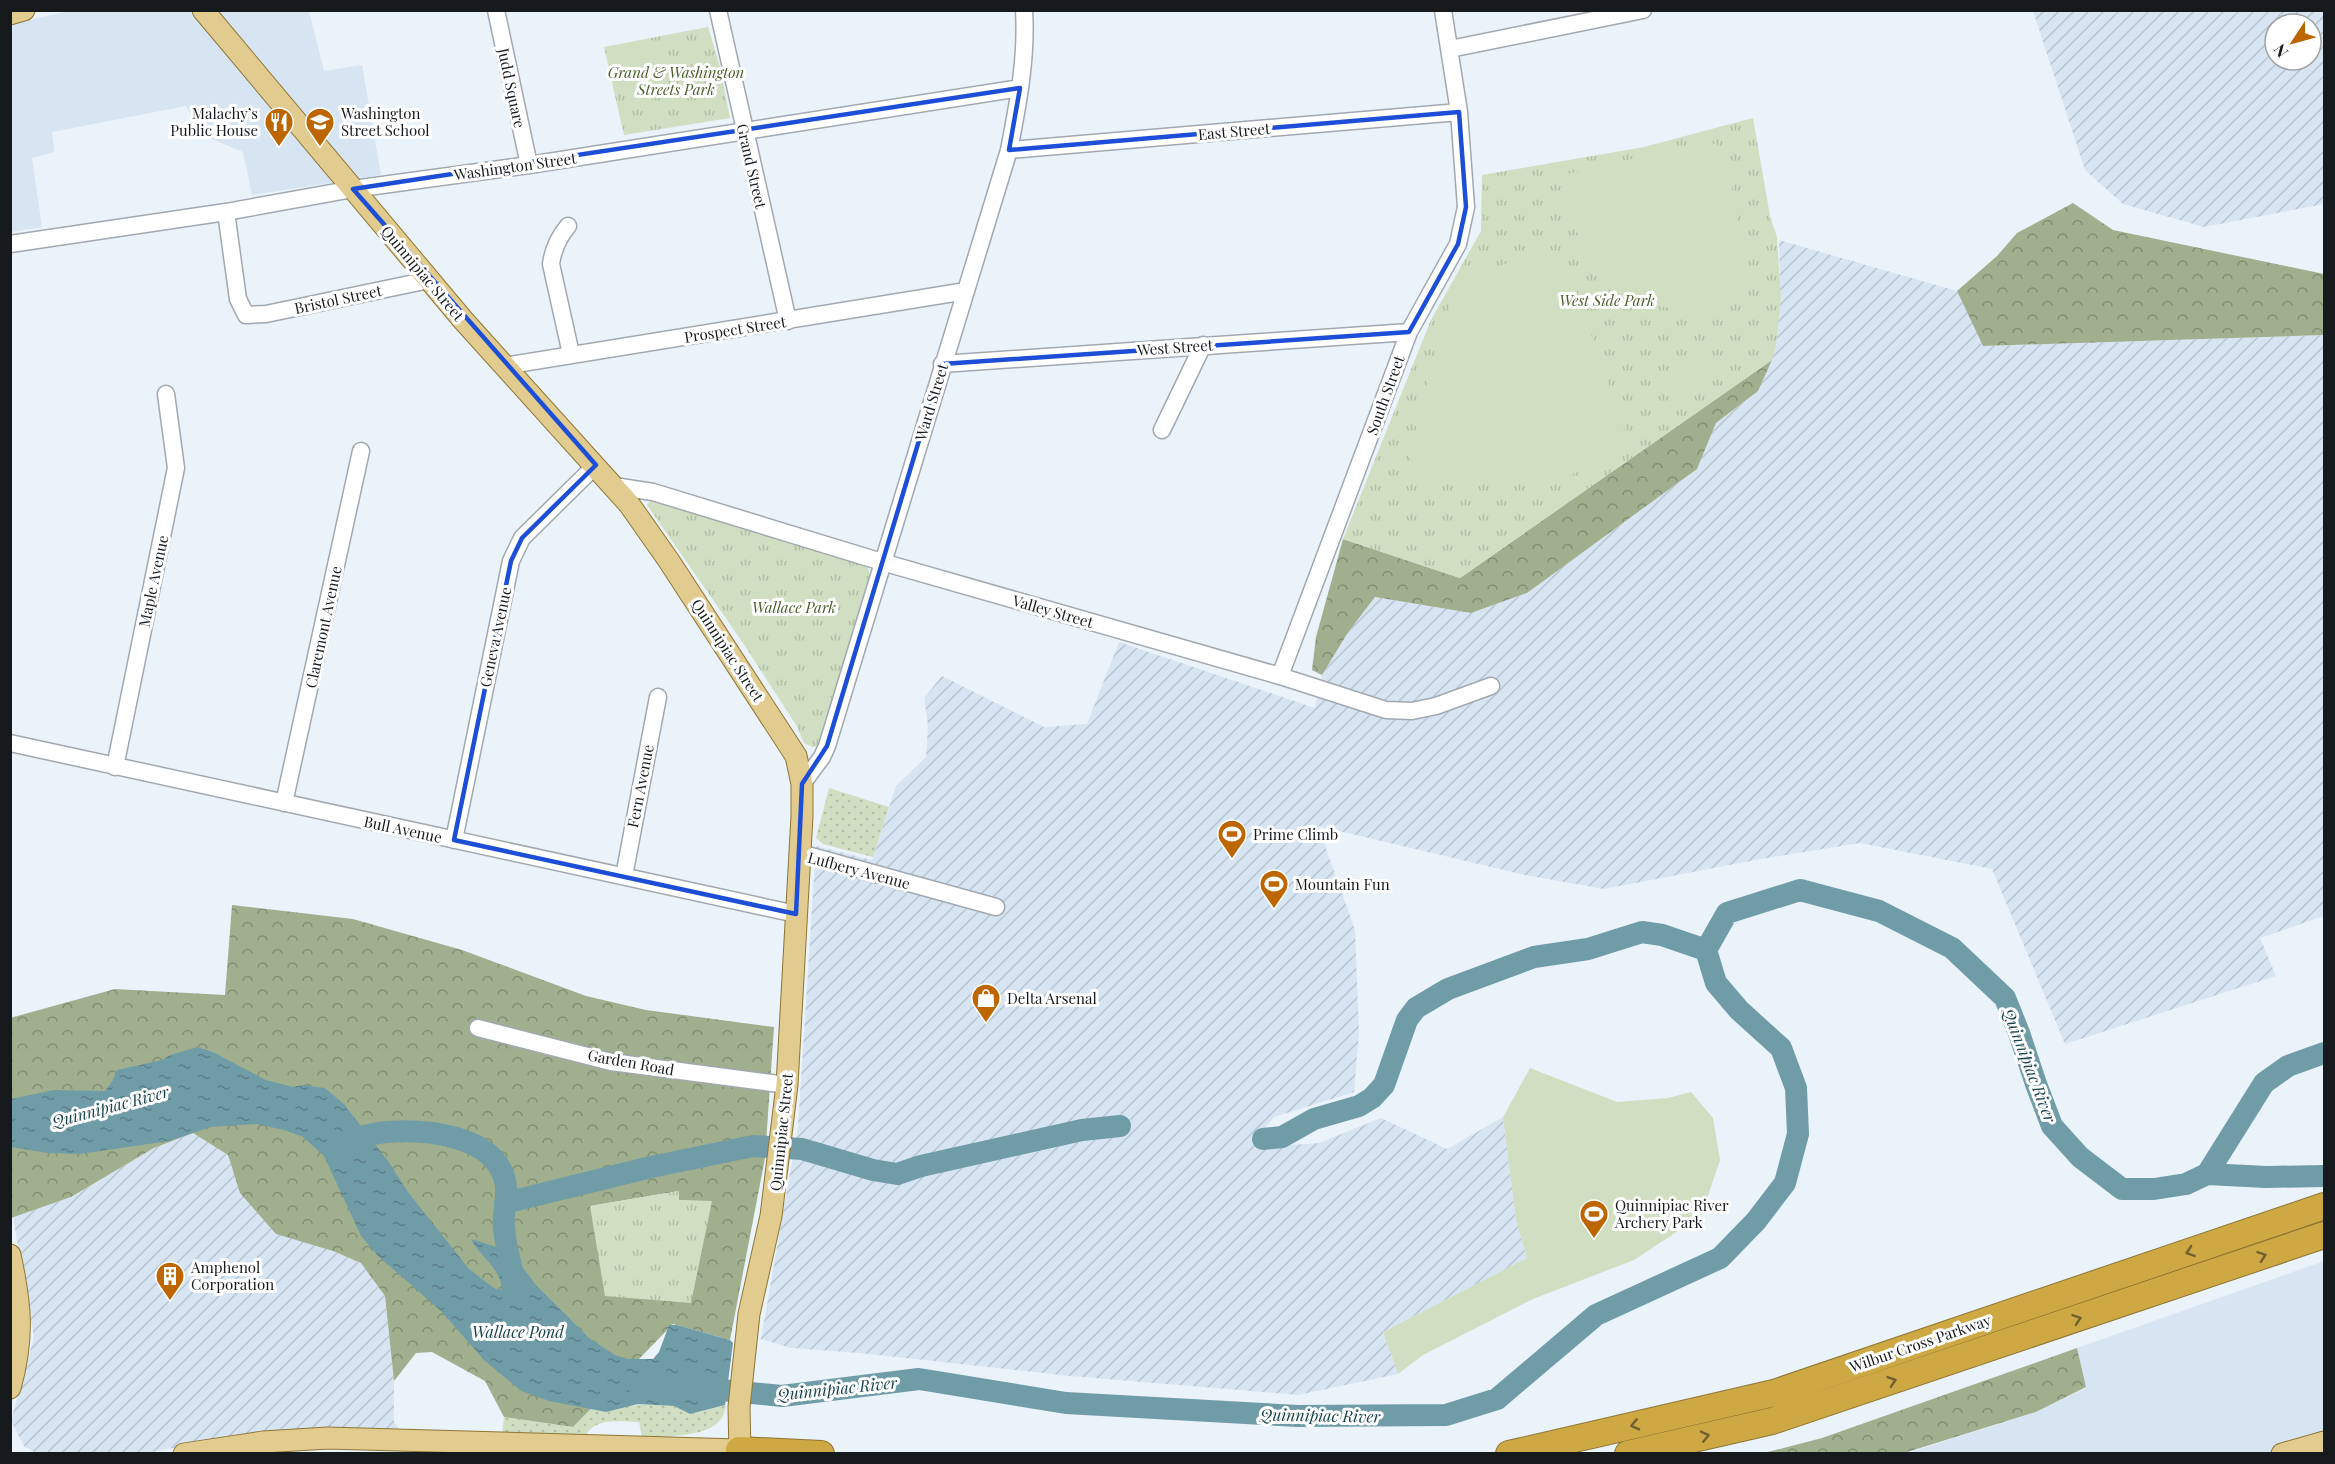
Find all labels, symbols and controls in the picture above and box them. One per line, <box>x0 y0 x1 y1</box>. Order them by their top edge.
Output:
north arrow <box>2263 12 2323 72</box>
text: N <box>2268 40 2292 62</box>
street label: Judd Square <box>494 45 530 130</box>
park label: Grand & Washington Streets Park <box>608 62 744 99</box>
place label: Malachy’s Public House <box>170 103 258 140</box>
place label: Washington Street School <box>340 103 430 140</box>
restaurant icon: Malachy’s Public House <box>263 106 295 148</box>
school or university icon: Washington Street School <box>304 106 336 148</box>
street label: East Street <box>1197 118 1272 144</box>
street label: Grand Street <box>733 122 772 211</box>
street label: Washington Street <box>451 147 578 185</box>
street label: Quinnipiac Street <box>377 221 469 325</box>
street label: Bristol Street <box>293 280 384 318</box>
park label: West Side Park <box>1559 290 1655 310</box>
street label: Prospect Street <box>683 311 788 347</box>
street label: West Street <box>1135 334 1214 360</box>
street label: South Street <box>1361 352 1409 438</box>
street label: Ward Street <box>910 360 952 444</box>
street label: Maple Avenue <box>133 533 173 629</box>
street label: Claremont Avenue <box>300 564 346 690</box>
street label: Geneva Avenue <box>475 585 515 689</box>
street label: Valley Street <box>1009 590 1096 632</box>
street label: Quinnipiac Street <box>687 595 769 706</box>
park label: Wallace Park <box>752 597 836 617</box>
street label: Fern Avenue <box>622 743 658 829</box>
street label: Bull Avenue <box>362 811 444 847</box>
sports icon: Prime Climb <box>1216 818 1248 860</box>
place label: Prime Climb <box>1253 824 1338 844</box>
street label: Lufbery Avenue <box>806 847 912 893</box>
sports icon: Mountain Fun <box>1258 868 1290 910</box>
place label: Mountain Fun <box>1295 874 1390 894</box>
shop icon: Delta Arsenal <box>970 982 1002 1024</box>
place label: Delta Arsenal <box>1007 988 1097 1008</box>
water label: Quinnipiac River <box>1998 1004 2062 1126</box>
street label: Garden Road <box>586 1045 676 1079</box>
street label: Quinnipiac Street <box>765 1071 797 1192</box>
water label: Quinnipiac River <box>48 1080 172 1132</box>
place label: Quinnipiac River Archery Park <box>1614 1195 1729 1232</box>
sports icon: Quinnipiac River Archery Park <box>1578 1198 1610 1240</box>
one-way arrow <box>2185 1245 2196 1257</box>
one-way arrow <box>2256 1251 2266 1264</box>
place label: Amphenol Corporation <box>190 1257 274 1294</box>
building icon: Amphenol Corporation <box>154 1260 186 1302</box>
street label: Wilbur Cross Parkway <box>1846 1309 1994 1377</box>
one-way arrow <box>2071 1313 2082 1326</box>
water label: Wallace Pond <box>472 1321 565 1342</box>
water label: Quinnipiac River <box>775 1371 899 1405</box>
one-way arrow <box>1886 1375 1897 1388</box>
water label: Quinnipiac River <box>1259 1403 1382 1427</box>
one-way arrow <box>1631 1418 1641 1431</box>
one-way arrow <box>1700 1431 1710 1444</box>

